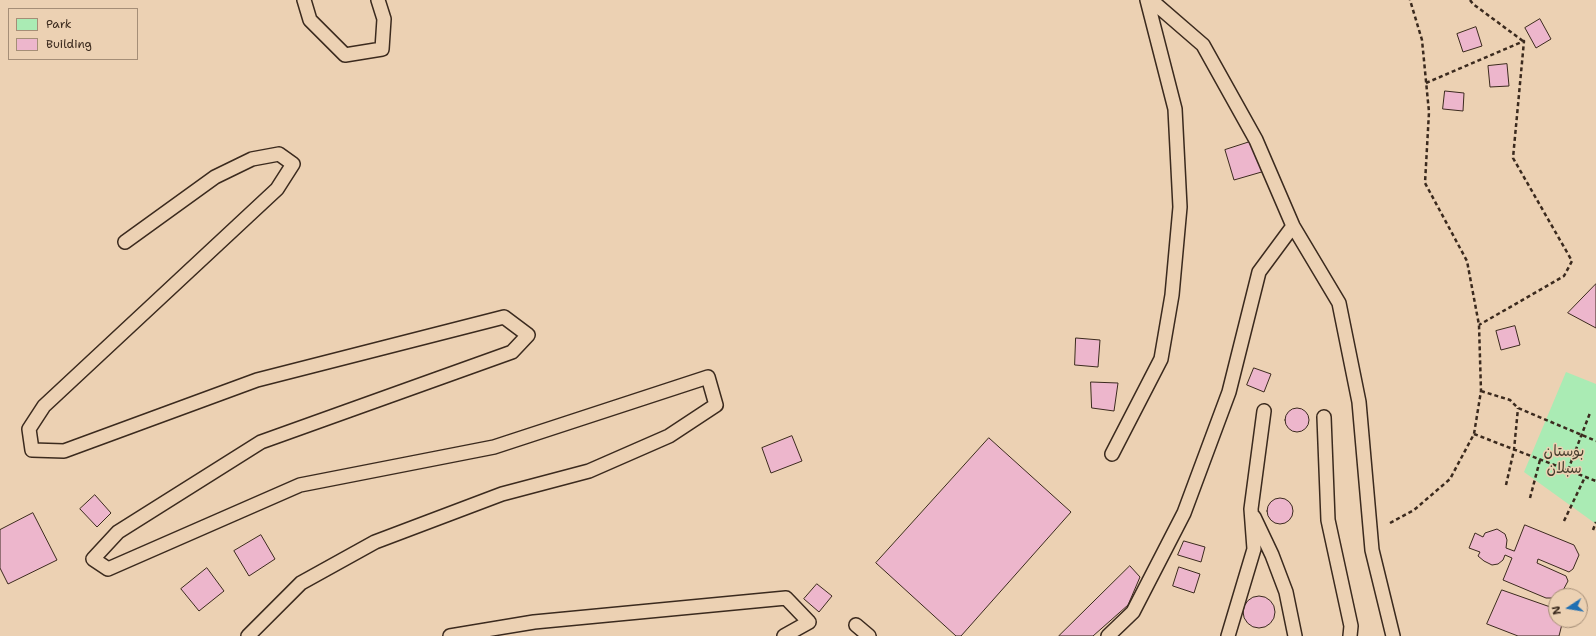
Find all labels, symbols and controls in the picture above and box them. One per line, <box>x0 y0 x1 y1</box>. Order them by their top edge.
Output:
legend <box>8 8 138 60</box>
text: Park <box>46 16 72 32</box>
text: Building <box>46 36 92 52</box>
park label: بوستان سبلان <box>1544 443 1584 478</box>
north arrow <box>1548 588 1588 628</box>
text: N <box>1549 605 1565 616</box>

